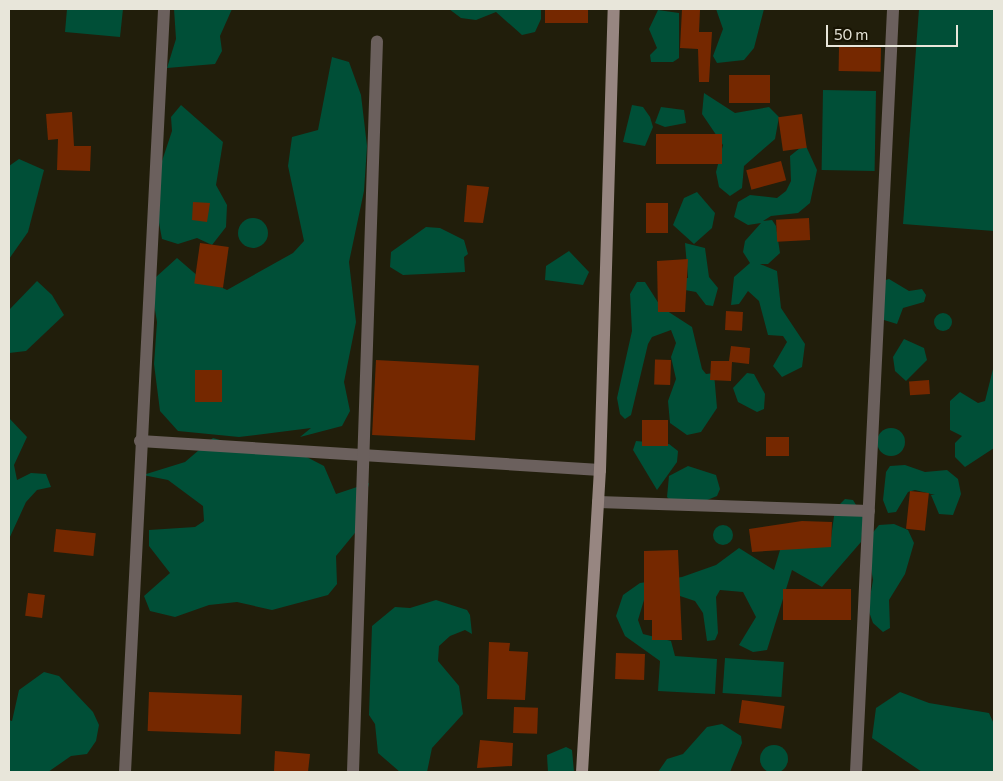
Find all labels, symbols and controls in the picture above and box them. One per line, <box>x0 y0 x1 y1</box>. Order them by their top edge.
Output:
scale bar <box>828 15 960 47</box>
text: 50 m <box>834 25 868 43</box>

